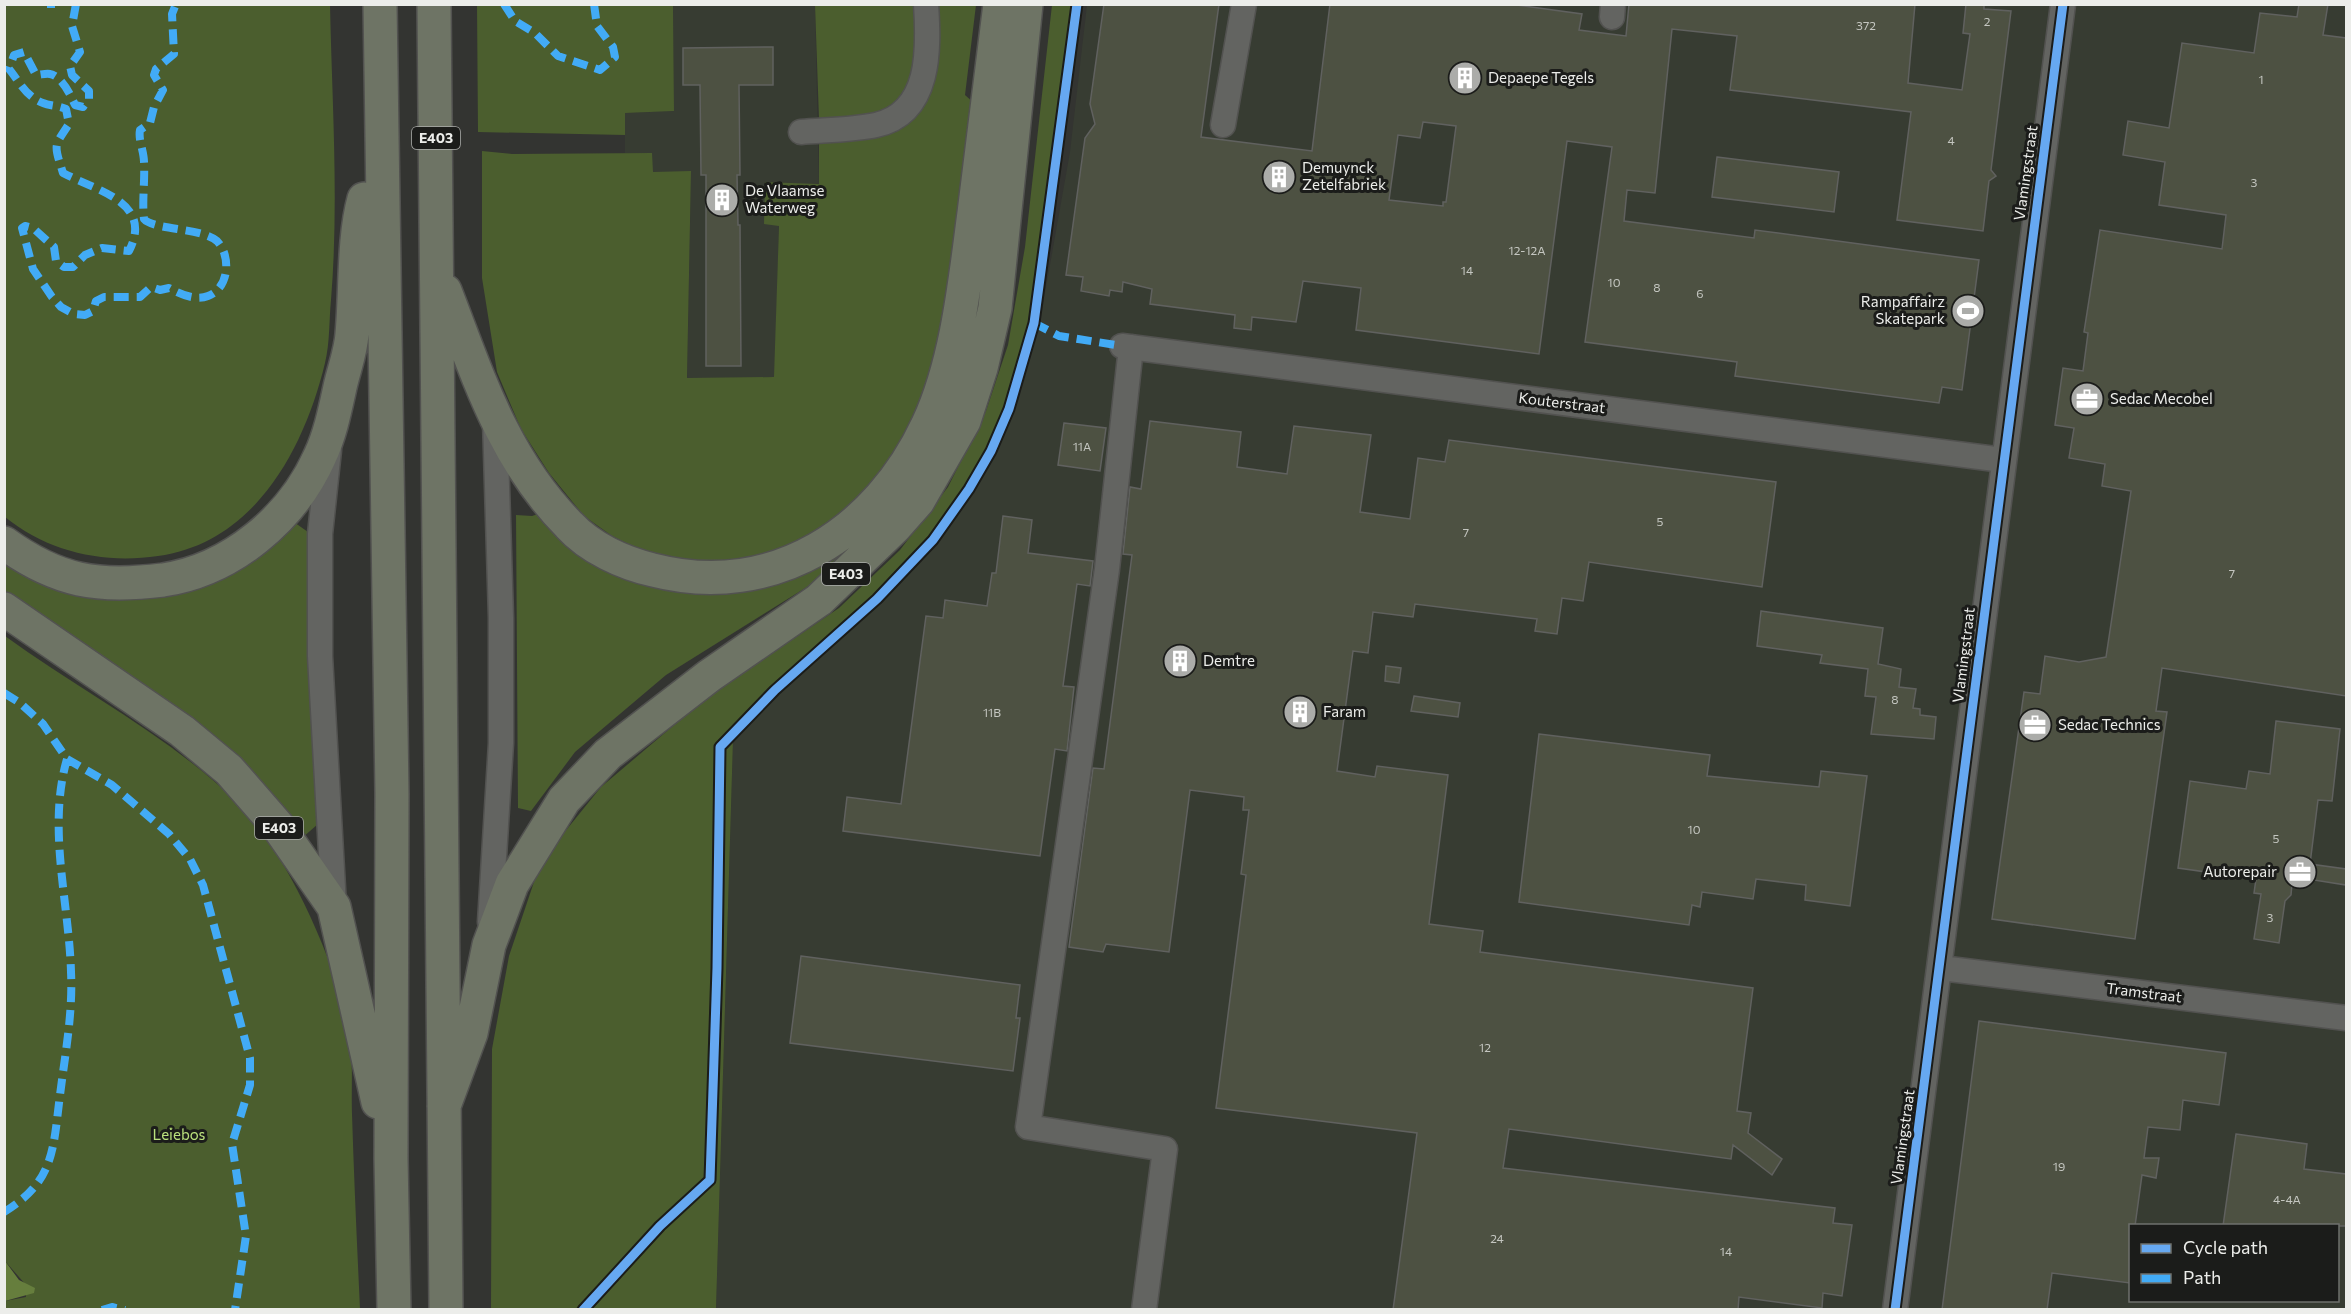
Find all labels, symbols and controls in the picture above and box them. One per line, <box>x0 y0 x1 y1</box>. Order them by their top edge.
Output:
house number: 2 <box>1984 14 1991 28</box>
house number: 372 <box>1856 18 1876 32</box>
building icon: Depaepe Tegels <box>1447 60 1483 96</box>
place label: Depaepe Tegels <box>1488 68 1594 86</box>
house number: 1 <box>2258 72 2264 86</box>
street label: Vlamingstraat <box>2009 124 2041 222</box>
road number: E403 <box>412 127 460 149</box>
house number: 4 <box>1947 133 1955 147</box>
place label: Demuynck Zetelfabriek <box>1302 158 1386 193</box>
building icon: Demuynck Zetelfabriek <box>1261 159 1297 195</box>
house number: 3 <box>2251 175 2258 189</box>
place label: De Vlaamse Waterweg <box>745 181 825 216</box>
building icon: De Vlaamse Waterweg <box>704 182 740 218</box>
house number: 12-12A <box>1509 243 1545 257</box>
house number: 14 <box>1461 263 1473 277</box>
house number: 10 <box>1608 275 1621 289</box>
house number: 8 <box>1653 280 1661 294</box>
house number: 6 <box>1696 286 1704 300</box>
place label: Rampaffairz Skatepark <box>1861 292 1945 327</box>
sports icon: Rampaffairz Skatepark <box>1950 293 1986 329</box>
office icon: Sedac Mecobel <box>2069 381 2105 417</box>
street label: Kouterstraat <box>1518 388 1606 416</box>
place label: Sedac Mecobel <box>2110 389 2213 407</box>
house number: 11A <box>1073 439 1091 453</box>
house number: 5 <box>1657 514 1664 528</box>
house number: 7 <box>1463 525 1469 539</box>
road number: E403 <box>822 563 870 585</box>
house number: 7 <box>2229 566 2235 580</box>
street label: Vlamingstraat <box>1948 606 1978 704</box>
building icon: Demtre <box>1162 643 1198 679</box>
place label: Demtre <box>1203 651 1255 669</box>
house number: 8 <box>1891 692 1899 706</box>
building icon: Faram <box>1282 694 1318 730</box>
place label: Faram <box>1323 702 1366 720</box>
house number: 11B <box>983 705 1001 719</box>
office icon: Sedac Technics <box>2017 707 2053 743</box>
place label: Sedac Technics <box>2058 715 2161 733</box>
road number: E403 <box>255 817 303 839</box>
house number: 10 <box>1688 822 1701 836</box>
house number: 5 <box>2273 831 2280 845</box>
office icon: Autorepair <box>2282 854 2318 890</box>
place label: Autorepair <box>2203 862 2277 880</box>
house number: 3 <box>2267 910 2274 924</box>
street label: Tramstraat <box>2105 978 2183 1006</box>
house number: 12 <box>1479 1040 1491 1054</box>
street label: Vlamingstraat <box>1886 1088 1918 1186</box>
park label: Leiebos <box>153 1125 206 1143</box>
house number: 19 <box>2053 1159 2065 1173</box>
house number: 4-4A <box>2273 1192 2301 1206</box>
legend <box>2129 1224 2339 1302</box>
house number: 24 <box>1490 1231 1504 1245</box>
text: Cycle path <box>2183 1236 2268 1258</box>
house number: 14 <box>1720 1244 1732 1258</box>
text: Path <box>2183 1266 2221 1288</box>

